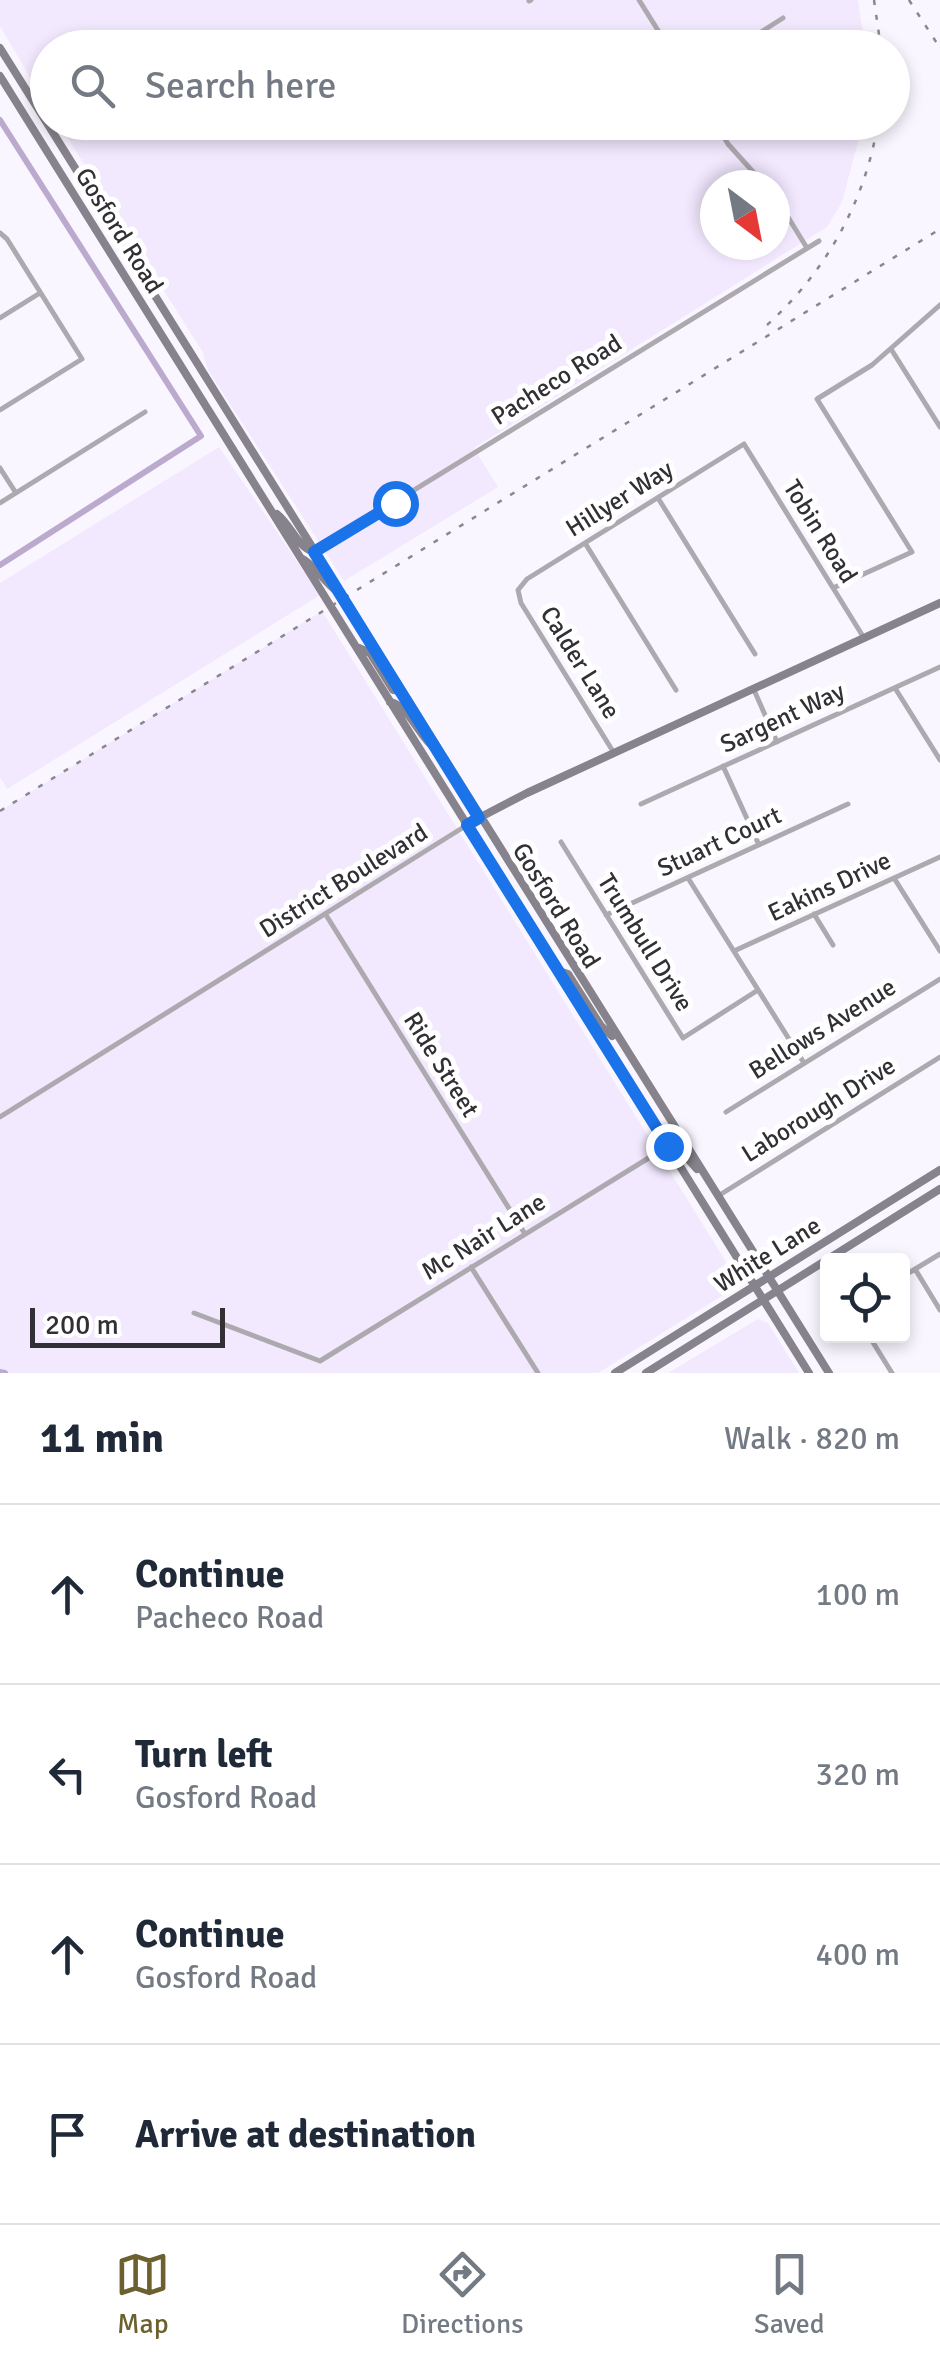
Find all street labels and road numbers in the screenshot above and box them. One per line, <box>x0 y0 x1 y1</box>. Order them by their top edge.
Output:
street label: Gosford Road <box>69 162 170 299</box>
street label: Pacheco Road <box>485 327 627 432</box>
street label: Hillyer Way <box>560 453 679 544</box>
street label: Tobin Road <box>777 474 864 589</box>
street label: Calder Lane <box>534 600 627 724</box>
street label: Sargent Way <box>715 675 850 760</box>
street label: Stuart Court <box>652 799 786 884</box>
street label: District Boulevard <box>253 816 433 945</box>
street label: Gosford Road <box>506 837 607 974</box>
street label: Eakins Drive <box>763 845 895 928</box>
street label: Trumbull Drive <box>591 868 700 1017</box>
street label: Bellows Avenue <box>743 971 901 1086</box>
street label: Ride Street <box>397 1006 486 1123</box>
street label: Laborough Drive <box>736 1050 901 1169</box>
street label: Mc Nair Lane <box>416 1186 551 1287</box>
street label: White Lane <box>708 1210 826 1299</box>

